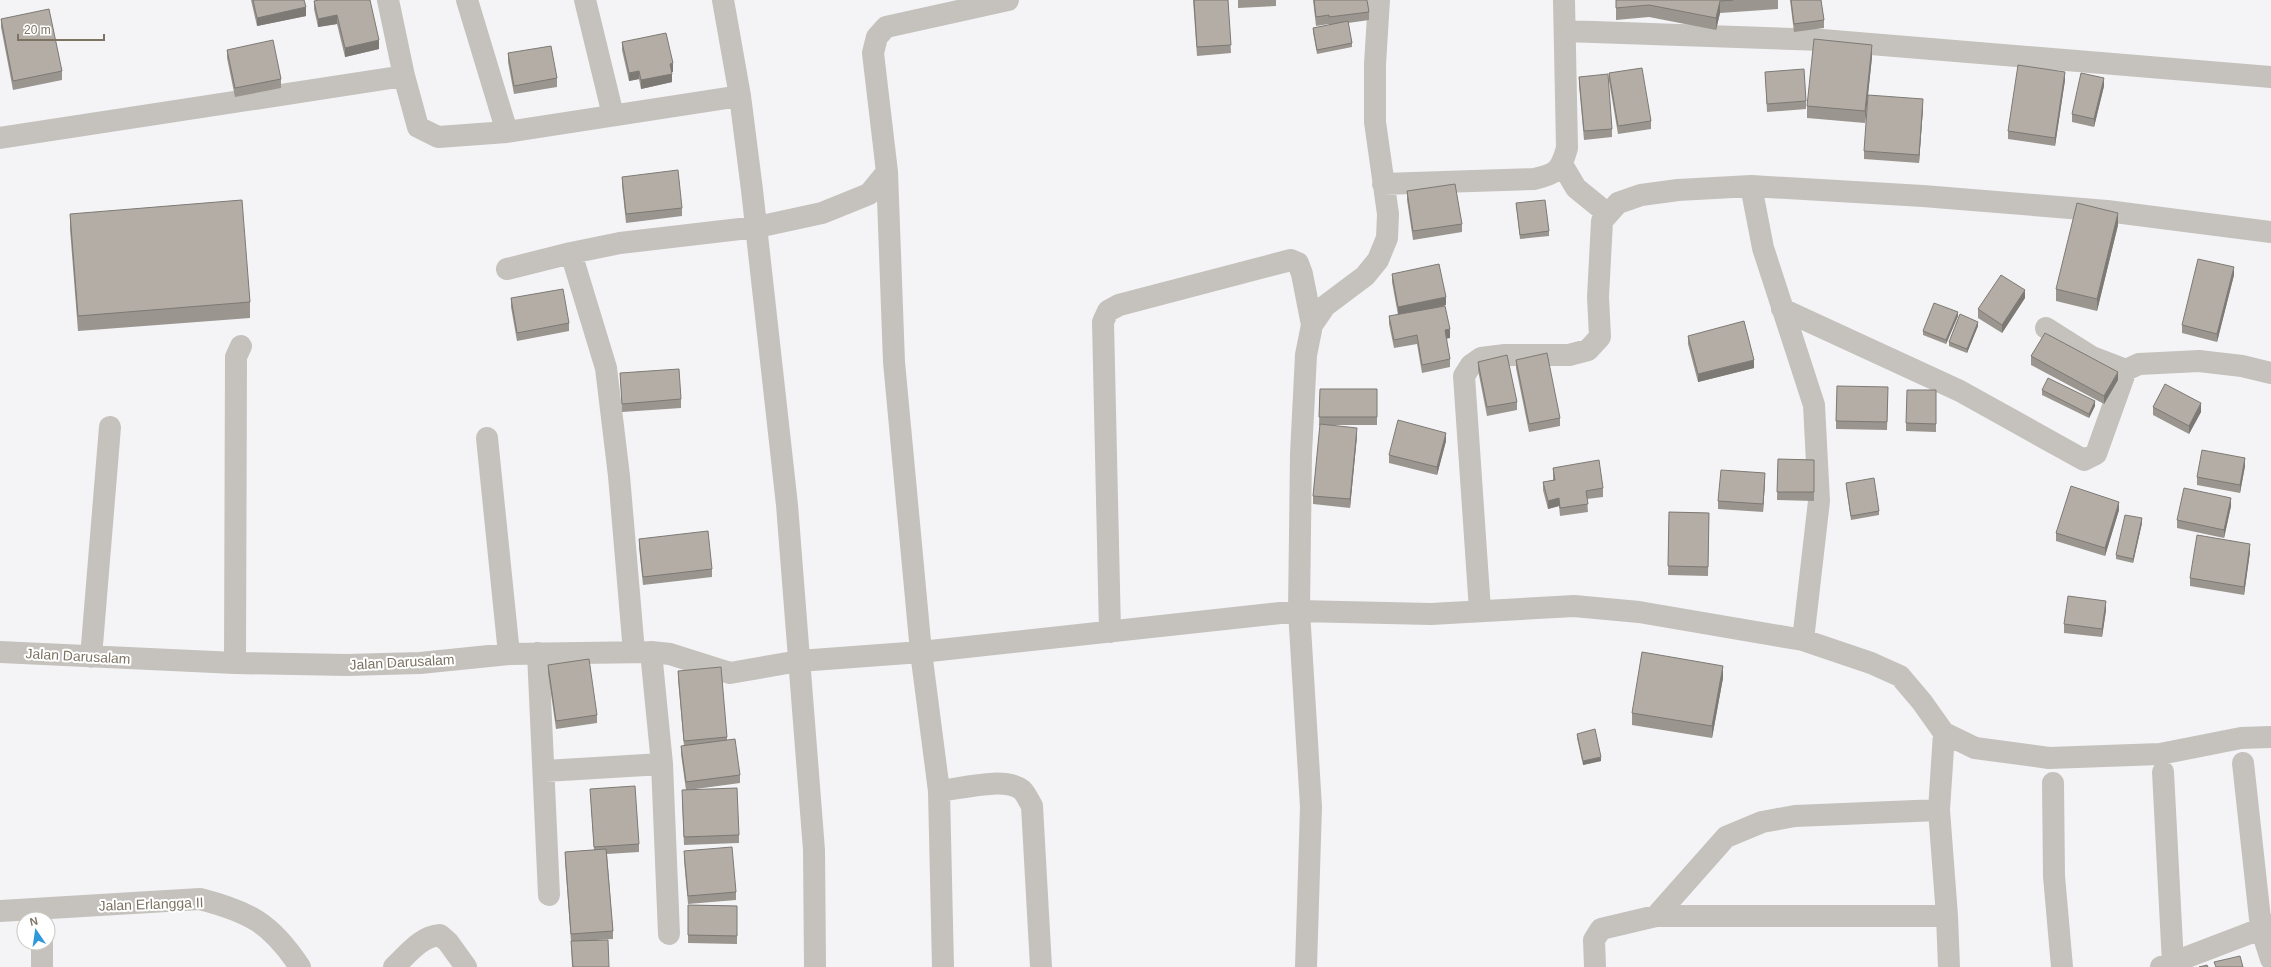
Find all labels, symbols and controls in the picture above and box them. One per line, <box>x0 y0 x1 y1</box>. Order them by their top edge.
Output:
scale bar <box>18 16 104 42</box>
text: 20 m <box>24 23 51 37</box>
street label: Jalan Darusalam <box>25 645 131 667</box>
street label: Jalan Darusalam <box>349 651 455 673</box>
street label: Jalan Erlangga II <box>98 894 204 914</box>
north arrow <box>16 911 56 951</box>
text: N <box>29 915 39 928</box>

